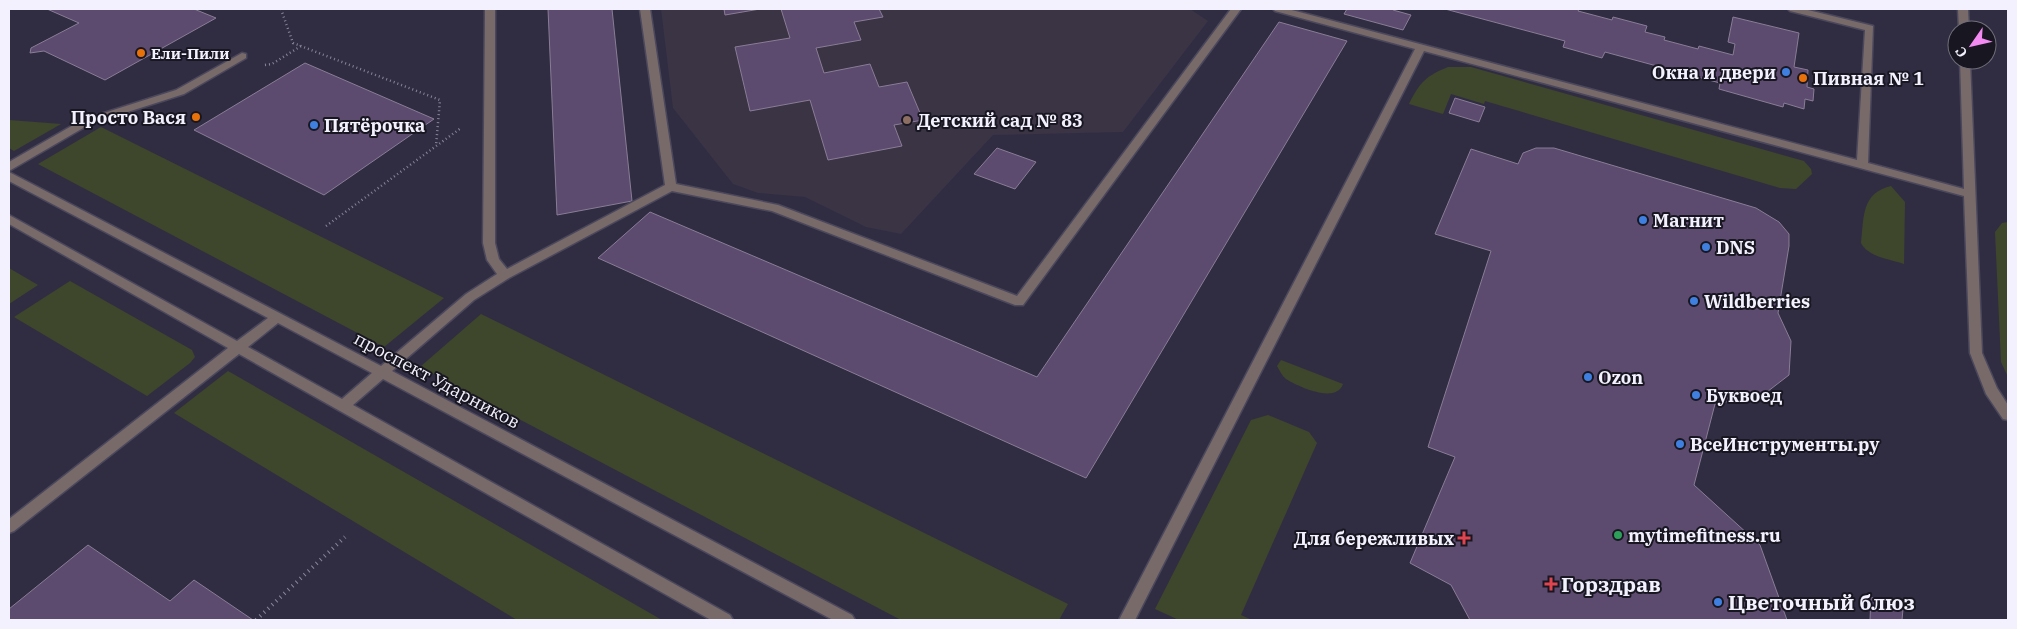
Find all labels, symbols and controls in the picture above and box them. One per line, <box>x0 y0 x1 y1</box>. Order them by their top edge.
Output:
north arrow <box>1947 20 1997 70</box>
text: С <box>1951 43 1971 61</box>
place label: Ели-Пили <box>151 44 229 63</box>
marker: Ели-Пили <box>135 47 147 59</box>
place label: Окна и двери <box>1652 61 1776 84</box>
marker: Окна и двери <box>1780 66 1792 78</box>
place label: Пивная № 1 <box>1813 67 1924 90</box>
marker: Пивная № 1 <box>1797 72 1809 84</box>
place label: Просто Вася <box>71 106 186 129</box>
place label: Детский сад № 83 <box>917 109 1083 132</box>
marker: Просто Вася <box>190 111 202 123</box>
place label: Пятёрочка <box>324 114 425 137</box>
marker: Детский сад № 83 <box>901 114 913 126</box>
marker: Пятёрочка <box>308 119 320 131</box>
place label: Магнит <box>1653 209 1724 232</box>
marker: Магнит <box>1637 214 1649 226</box>
place label: DNS <box>1716 236 1755 259</box>
marker: DNS <box>1700 241 1712 253</box>
place label: Wildberries <box>1704 290 1810 313</box>
marker: Wildberries <box>1688 295 1700 307</box>
street label: проспект Ударников <box>350 327 524 433</box>
place label: Ozon <box>1598 366 1643 389</box>
marker: Ozon <box>1582 371 1594 383</box>
place label: Буквоед <box>1706 384 1783 407</box>
marker: Буквоед <box>1690 389 1702 401</box>
place label: ВсеИнструменты.ру <box>1690 433 1880 456</box>
marker: ВсеИнструменты.ру <box>1674 438 1686 450</box>
place label: mytimefitness.ru <box>1628 524 1781 547</box>
place label: Для бережливых <box>1294 527 1454 550</box>
marker: mytimefitness.ru <box>1612 529 1624 541</box>
marker: Для бережливых <box>1458 532 1470 544</box>
place label: Горздрав <box>1561 570 1661 598</box>
marker: Горздрав <box>1545 578 1557 590</box>
place label: Цветочный блюз <box>1728 588 1915 616</box>
marker: Цветочный блюз <box>1712 596 1724 608</box>

